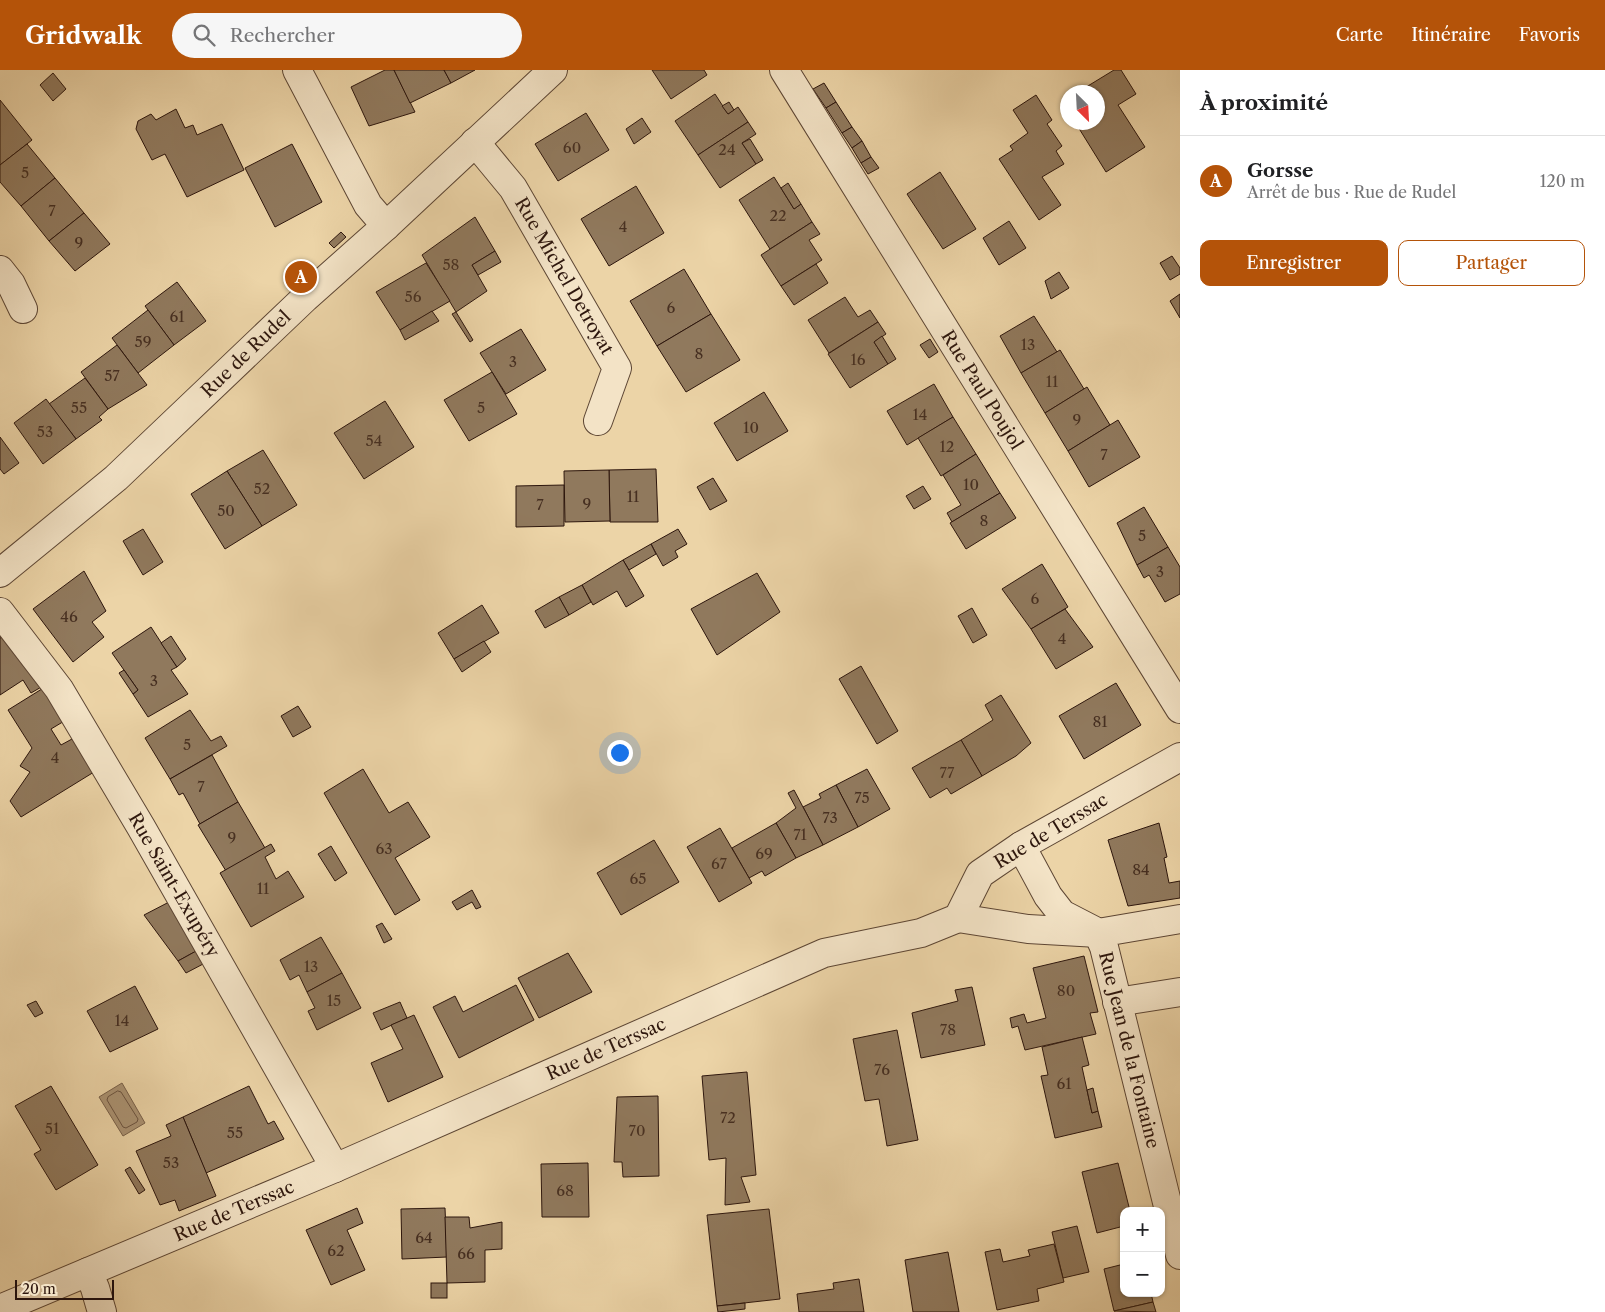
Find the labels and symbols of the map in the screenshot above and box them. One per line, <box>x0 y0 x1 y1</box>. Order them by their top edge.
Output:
north arrow <box>1060 85 1105 130</box>
house number: 60 <box>563 138 581 157</box>
house number: 24 <box>718 140 736 159</box>
house number: 5 <box>21 163 29 182</box>
street label: Rue Michel Detroyat <box>510 193 618 359</box>
house number: 7 <box>48 201 56 220</box>
house number: 22 <box>769 206 787 225</box>
house number: 4 <box>619 217 627 236</box>
house number: 9 <box>75 233 83 252</box>
house number: 58 <box>442 255 460 274</box>
pin: A <box>285 258 317 296</box>
house number: 56 <box>405 287 422 306</box>
house number: 6 <box>667 298 676 317</box>
street label: Rue de Rudel <box>197 306 295 402</box>
house number: 61 <box>169 307 185 326</box>
street label: Rue Paul Poujol <box>936 326 1028 454</box>
house number: 59 <box>135 332 151 351</box>
house number: 13 <box>1021 335 1035 354</box>
house number: 8 <box>695 344 704 363</box>
house number: 16 <box>850 350 866 369</box>
house number: 3 <box>509 352 517 371</box>
house number: 57 <box>104 366 120 385</box>
house number: 11 <box>1046 372 1059 391</box>
house number: 55 <box>71 398 87 417</box>
house number: 5 <box>477 398 485 417</box>
house number: 14 <box>913 405 927 424</box>
house number: 9 <box>1073 410 1081 429</box>
house number: 10 <box>743 418 759 437</box>
house number: 53 <box>37 422 53 441</box>
house number: 54 <box>366 431 382 450</box>
house number: 12 <box>940 437 954 456</box>
house number: 7 <box>1100 445 1108 464</box>
house number: 10 <box>963 475 979 494</box>
house number: 52 <box>254 479 270 498</box>
house number: 11 <box>627 487 640 506</box>
house number: 9 <box>583 494 591 513</box>
house number: 7 <box>536 495 544 514</box>
house number: 50 <box>217 501 235 520</box>
house number: 8 <box>980 511 989 530</box>
house number: 5 <box>1138 526 1146 545</box>
house number: 3 <box>1156 562 1164 581</box>
house number: 6 <box>1031 589 1040 608</box>
house number: 46 <box>60 607 78 626</box>
house number: 4 <box>1058 629 1066 648</box>
house number: 3 <box>150 671 158 690</box>
house number: 81 <box>1092 712 1108 731</box>
house number: 5 <box>183 735 191 754</box>
your location <box>607 740 633 766</box>
house number: 4 <box>51 748 59 767</box>
house number: 77 <box>940 763 955 782</box>
house number: 7 <box>197 777 205 796</box>
house number: 75 <box>854 788 870 807</box>
street label: Rue de Terssac <box>990 788 1112 874</box>
house number: 73 <box>822 808 838 827</box>
street label: Rue Saint-Exupéry <box>124 809 225 962</box>
house number: 71 <box>793 825 808 844</box>
house number: 9 <box>228 828 236 847</box>
house number: 63 <box>375 839 393 858</box>
house number: 69 <box>755 844 773 863</box>
house number: 67 <box>711 854 728 873</box>
house number: 84 <box>1132 860 1150 879</box>
house number: 65 <box>630 869 646 888</box>
house number: 11 <box>257 879 270 898</box>
street label: Rue Jean de la Fontaine <box>1094 949 1164 1151</box>
house number: 13 <box>304 957 318 976</box>
house number: 80 <box>1057 981 1075 1000</box>
house number: 15 <box>327 991 341 1010</box>
house number: 14 <box>115 1011 129 1030</box>
street label: Rue de Terssac <box>543 1013 669 1085</box>
house number: 78 <box>940 1020 956 1039</box>
house number: 76 <box>874 1060 890 1079</box>
house number: 61 <box>1056 1074 1072 1093</box>
house number: 72 <box>720 1108 736 1127</box>
house number: 51 <box>45 1119 60 1138</box>
house number: 70 <box>629 1121 645 1140</box>
house number: 55 <box>227 1123 243 1142</box>
house number: 53 <box>163 1153 179 1172</box>
street label: Rue de Terssac <box>171 1176 297 1246</box>
house number: 68 <box>556 1181 574 1200</box>
house number: 64 <box>415 1228 433 1247</box>
house number: 62 <box>327 1241 345 1260</box>
house number: 66 <box>457 1244 475 1263</box>
scale bar <box>15 1277 114 1300</box>

